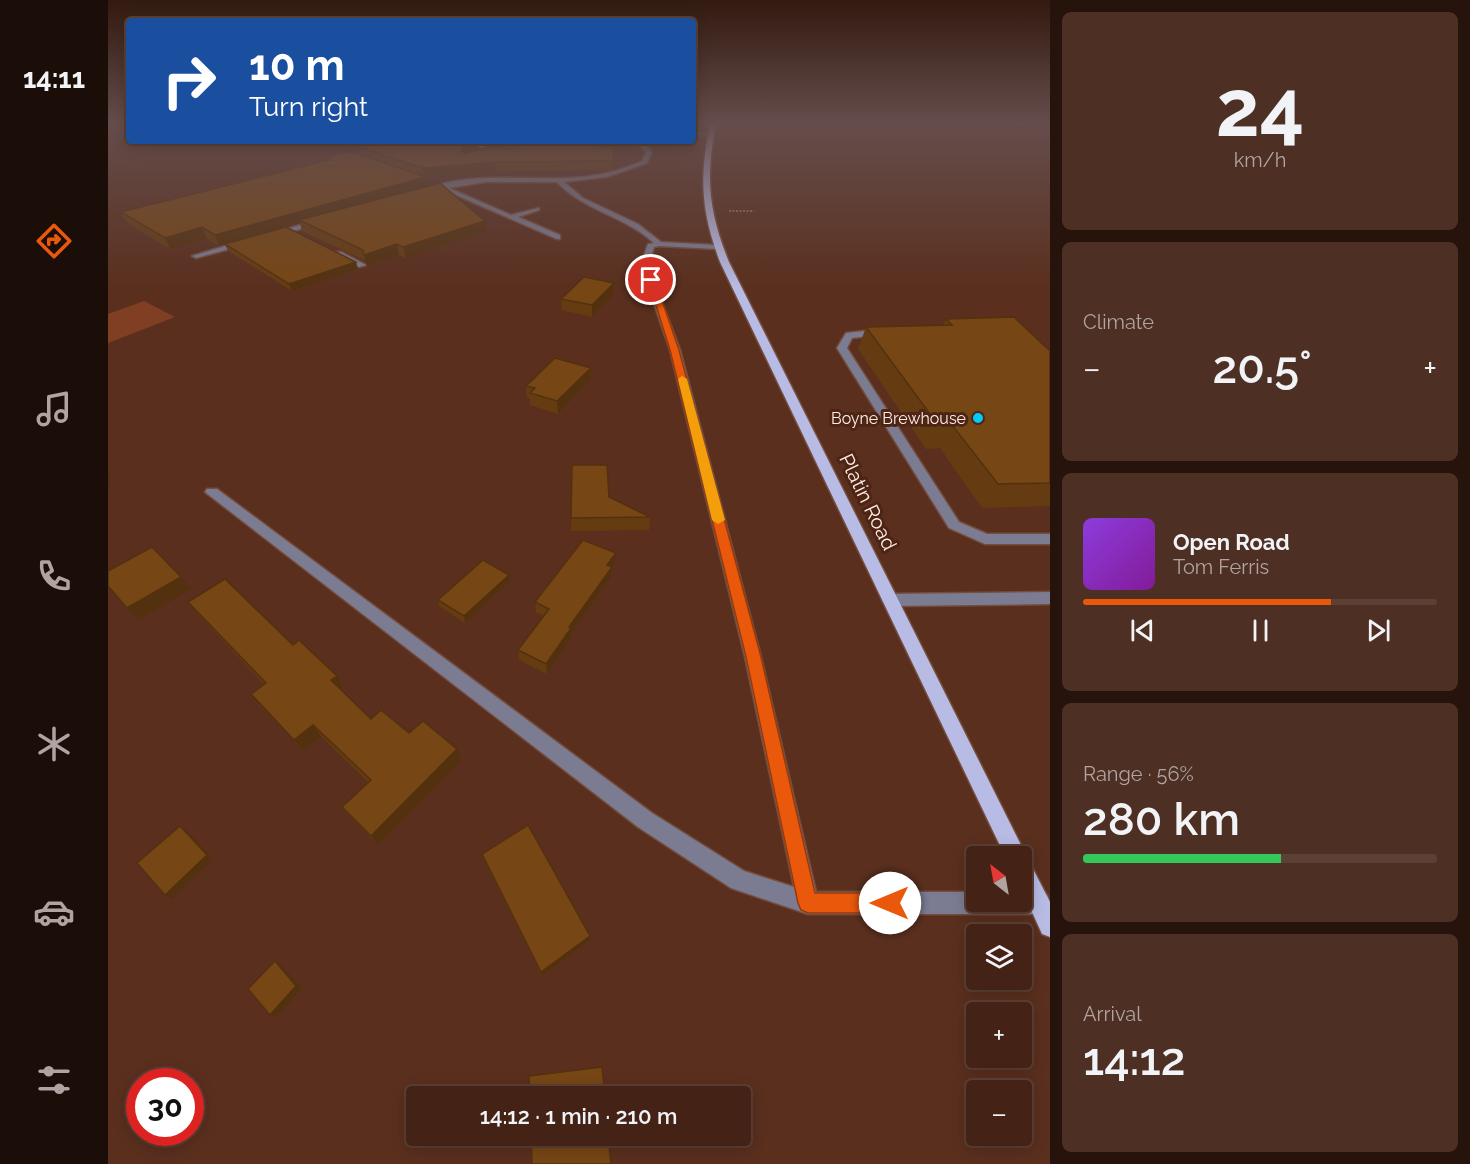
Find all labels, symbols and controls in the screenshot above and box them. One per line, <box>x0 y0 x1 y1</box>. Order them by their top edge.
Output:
text: 10 m <box>249 41 345 90</box>
icon: right <box>150 42 228 120</box>
text: 14:11 <box>23 63 85 94</box>
text: 24 <box>1216 63 1304 154</box>
text: Turn right <box>249 91 368 122</box>
text: km/h <box>1234 148 1286 172</box>
icon: directions <box>33 220 75 262</box>
pin <box>625 254 676 305</box>
icon: arrive <box>634 263 667 296</box>
text: Climate <box>1083 310 1154 334</box>
text: 20.5° <box>1212 341 1312 394</box>
text: − <box>1083 349 1101 388</box>
text: + <box>1423 349 1437 388</box>
icon: music <box>33 388 75 430</box>
place label: Boyne Brewhouse <box>831 409 966 428</box>
marker: Boyne Brewhouse <box>971 411 985 425</box>
street label: Platin Road <box>834 450 902 554</box>
text: Open Road <box>1173 529 1290 555</box>
icon: phone <box>33 555 75 597</box>
text: Tom Ferris <box>1173 555 1269 579</box>
icon: previous <box>1126 614 1159 647</box>
icon: pause <box>1244 614 1277 647</box>
icon: next <box>1362 614 1395 647</box>
icon: climate <box>33 723 75 765</box>
text: Range · 56% <box>1083 762 1194 786</box>
text: 280 km <box>1083 793 1240 846</box>
north arrow <box>966 846 1032 912</box>
map controls <box>966 846 1032 1146</box>
position arrow <box>858 871 922 935</box>
icon: car <box>33 891 75 933</box>
button: layers <box>966 924 1032 990</box>
button: + <box>966 1002 1032 1068</box>
text: Arrival <box>1083 1002 1142 1026</box>
text: 14:12 <box>1083 1033 1186 1086</box>
icon: filters <box>33 1059 75 1101</box>
speed limit sign: 30 <box>126 1068 204 1146</box>
button: − <box>966 1080 1032 1146</box>
text: 14:12 · 1 min · 210 m <box>480 1103 677 1129</box>

